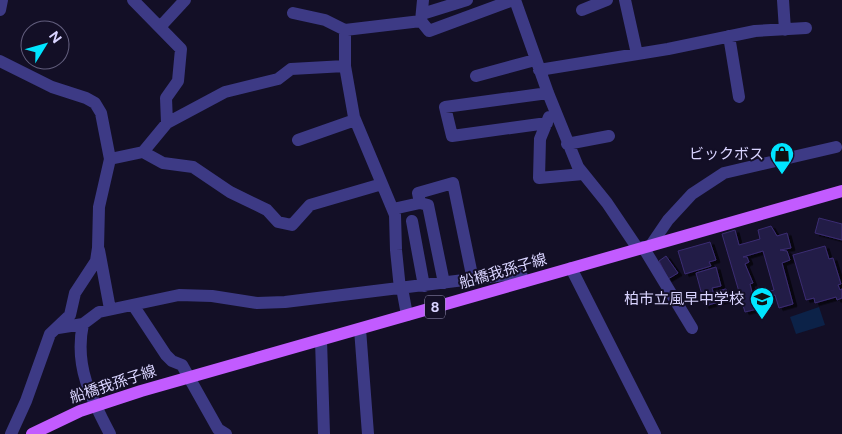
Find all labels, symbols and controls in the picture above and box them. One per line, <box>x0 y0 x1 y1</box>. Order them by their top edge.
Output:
north arrow <box>20 20 70 70</box>
text: N <box>45 28 65 47</box>
shop icon: ビックボス <box>769 141 795 175</box>
place label: ビックボス <box>689 145 764 163</box>
street label: 船橋我孫子線 <box>457 250 549 292</box>
school or university icon: 柏市立風早中学校 <box>749 286 775 320</box>
place label: 柏市立風早中学校 <box>624 290 744 308</box>
road number: 8 <box>425 296 445 318</box>
street label: 船橋我孫子線 <box>67 362 159 406</box>

